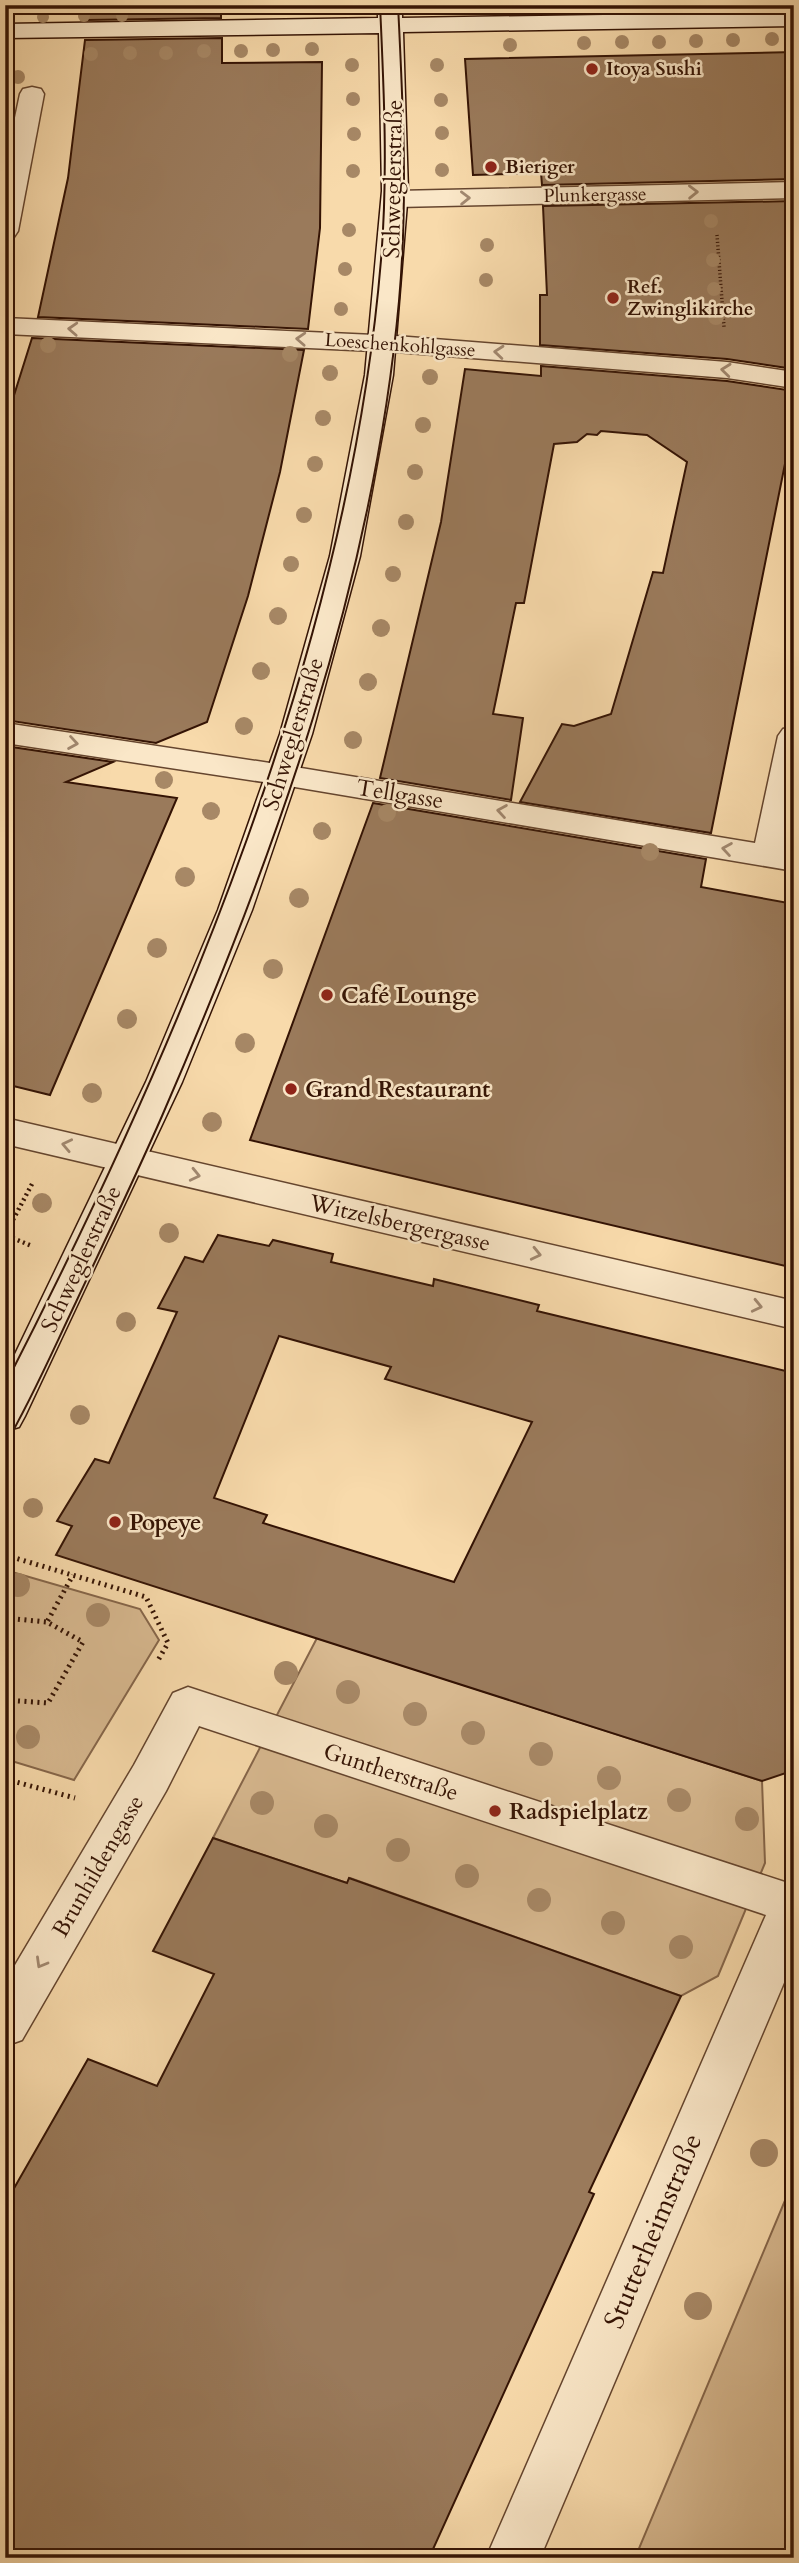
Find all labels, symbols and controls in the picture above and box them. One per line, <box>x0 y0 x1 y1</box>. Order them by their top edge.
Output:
place label: Itoya Sushi <box>606 56 702 82</box>
marker: Itoya Sushi <box>584 61 600 77</box>
street label: Schweglerstraße <box>376 99 410 259</box>
place label: Bieriger <box>505 154 575 180</box>
marker: Bieriger <box>483 159 499 175</box>
street label: Plunkergasse <box>543 181 647 209</box>
one-way arrow <box>688 184 698 200</box>
one-way arrow <box>460 190 471 205</box>
place label: Ref. Zwinglikirche <box>627 274 753 322</box>
marker: Ref. Zwinglikirche <box>605 290 621 306</box>
one-way arrow <box>68 321 79 336</box>
street label: Loeschenkohlgasse <box>324 327 476 363</box>
one-way arrow <box>295 332 306 347</box>
one-way arrow <box>494 345 505 360</box>
one-way arrow <box>720 363 732 378</box>
street label: Schweglerstraße <box>255 654 331 814</box>
one-way arrow <box>67 735 79 750</box>
street label: Tellgasse <box>354 772 446 816</box>
one-way arrow <box>496 804 508 819</box>
one-way arrow <box>721 842 732 857</box>
place label: Café Lounge <box>341 980 477 1011</box>
marker: Café Lounge <box>319 987 335 1003</box>
place label: Grand Restaurant <box>305 1074 490 1105</box>
marker: Grand Restaurant <box>283 1081 299 1097</box>
one-way arrow <box>61 1139 73 1153</box>
one-way arrow <box>189 1167 201 1181</box>
street label: Schweglerstraße <box>33 1181 129 1337</box>
street label: Witzelsbergergasse <box>305 1187 494 1259</box>
one-way arrow <box>530 1246 542 1261</box>
one-way arrow <box>751 1298 763 1312</box>
place label: Popeye <box>129 1507 201 1538</box>
marker: Popeye <box>107 1514 123 1530</box>
street label: Guntherstraße <box>320 1736 462 1808</box>
street label: Brunhildengasse <box>45 1789 151 1943</box>
place label: Radspielplatz <box>509 1796 648 1827</box>
marker: Radspielplatz <box>487 1803 503 1819</box>
one-way arrow <box>36 1956 49 1969</box>
street label: Stutterheimstraße <box>595 2128 711 2334</box>

